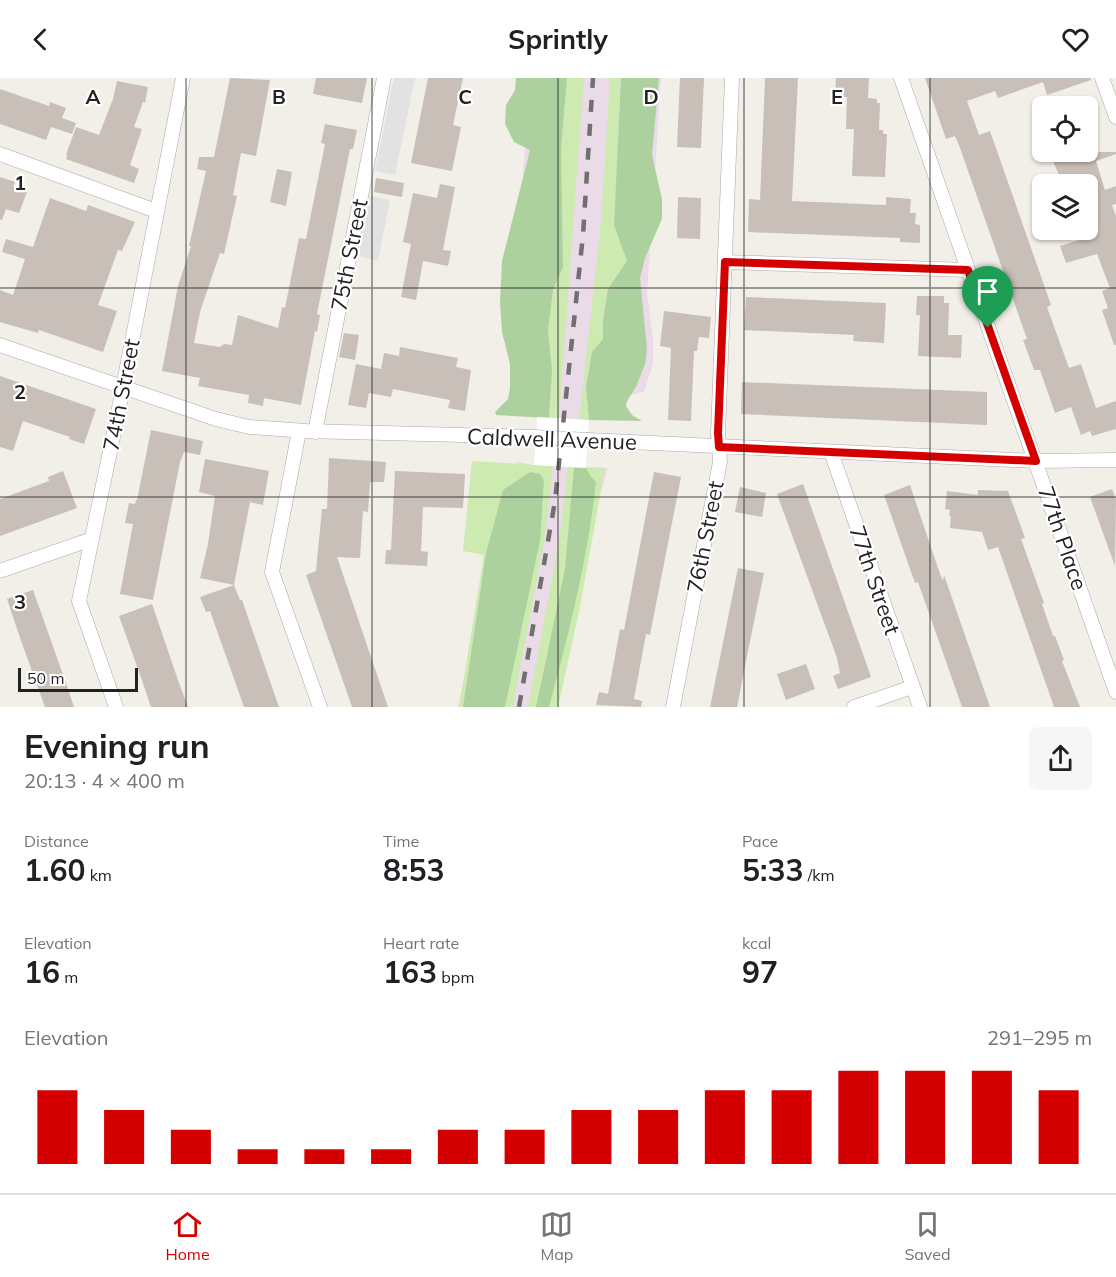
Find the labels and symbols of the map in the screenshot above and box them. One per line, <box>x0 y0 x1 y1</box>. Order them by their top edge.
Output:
text: A <box>86 84 101 109</box>
text: B <box>272 84 286 109</box>
text: C <box>458 84 472 109</box>
text: D <box>643 84 659 109</box>
text: E <box>831 84 843 109</box>
text: 1 <box>14 170 26 195</box>
street label: 75th Street <box>324 196 374 313</box>
pin <box>962 266 1013 328</box>
street label: 74th Street <box>96 336 146 453</box>
text: 2 <box>14 379 26 404</box>
street label: Caldwell Avenue <box>467 422 637 456</box>
street label: 76th Street <box>680 478 730 595</box>
street label: 77th Place <box>1032 482 1094 594</box>
street label: 77th Street <box>843 522 907 639</box>
text: 3 <box>14 589 26 614</box>
scale bar <box>18 665 138 692</box>

